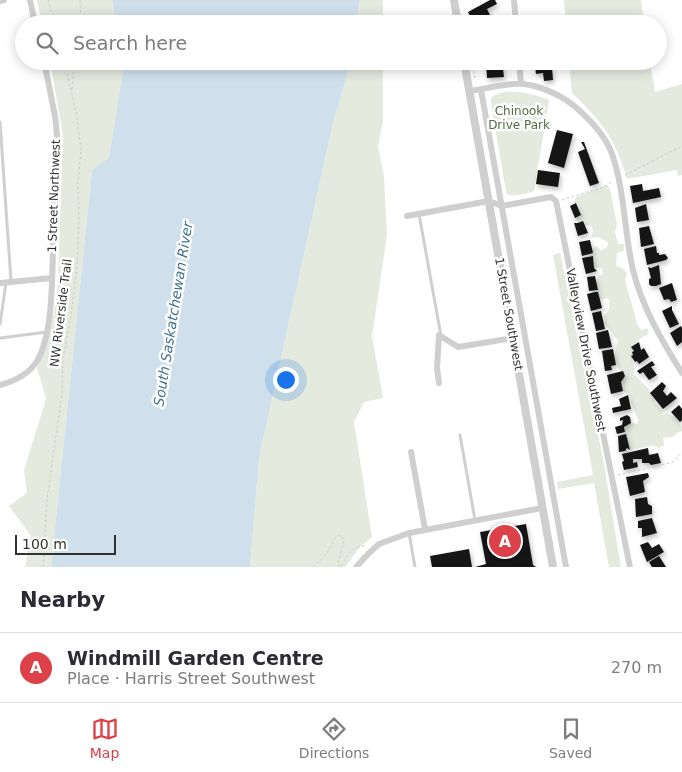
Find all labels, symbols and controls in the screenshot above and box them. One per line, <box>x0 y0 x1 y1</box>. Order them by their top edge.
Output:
search box <box>15 15 667 70</box>
icon: search <box>33 29 61 57</box>
text: Search here <box>73 32 187 54</box>
park label: Chinook Drive Park <box>488 104 550 132</box>
street label: 1 Street Northwest <box>45 139 63 253</box>
water label: South Saskatchewan River <box>150 219 196 408</box>
street label: 1 Street Southwest <box>492 256 526 372</box>
street label: NW Riverside Trail <box>47 258 75 368</box>
street label: Valleyview Drive Southwest <box>563 267 609 433</box>
your location <box>273 367 299 393</box>
pin: A <box>489 522 521 560</box>
scale bar <box>15 532 116 555</box>
text: 100 m <box>22 536 67 552</box>
text: Nearby <box>20 588 105 612</box>
text: Windmill Garden Centre <box>67 647 324 669</box>
text: A <box>30 658 42 677</box>
text: 270 m <box>611 658 662 677</box>
text: Place · Harris Street Southwest <box>67 669 315 688</box>
tab: Map <box>90 715 119 761</box>
tab: Directions <box>299 715 369 761</box>
tab: Saved <box>549 715 592 761</box>

